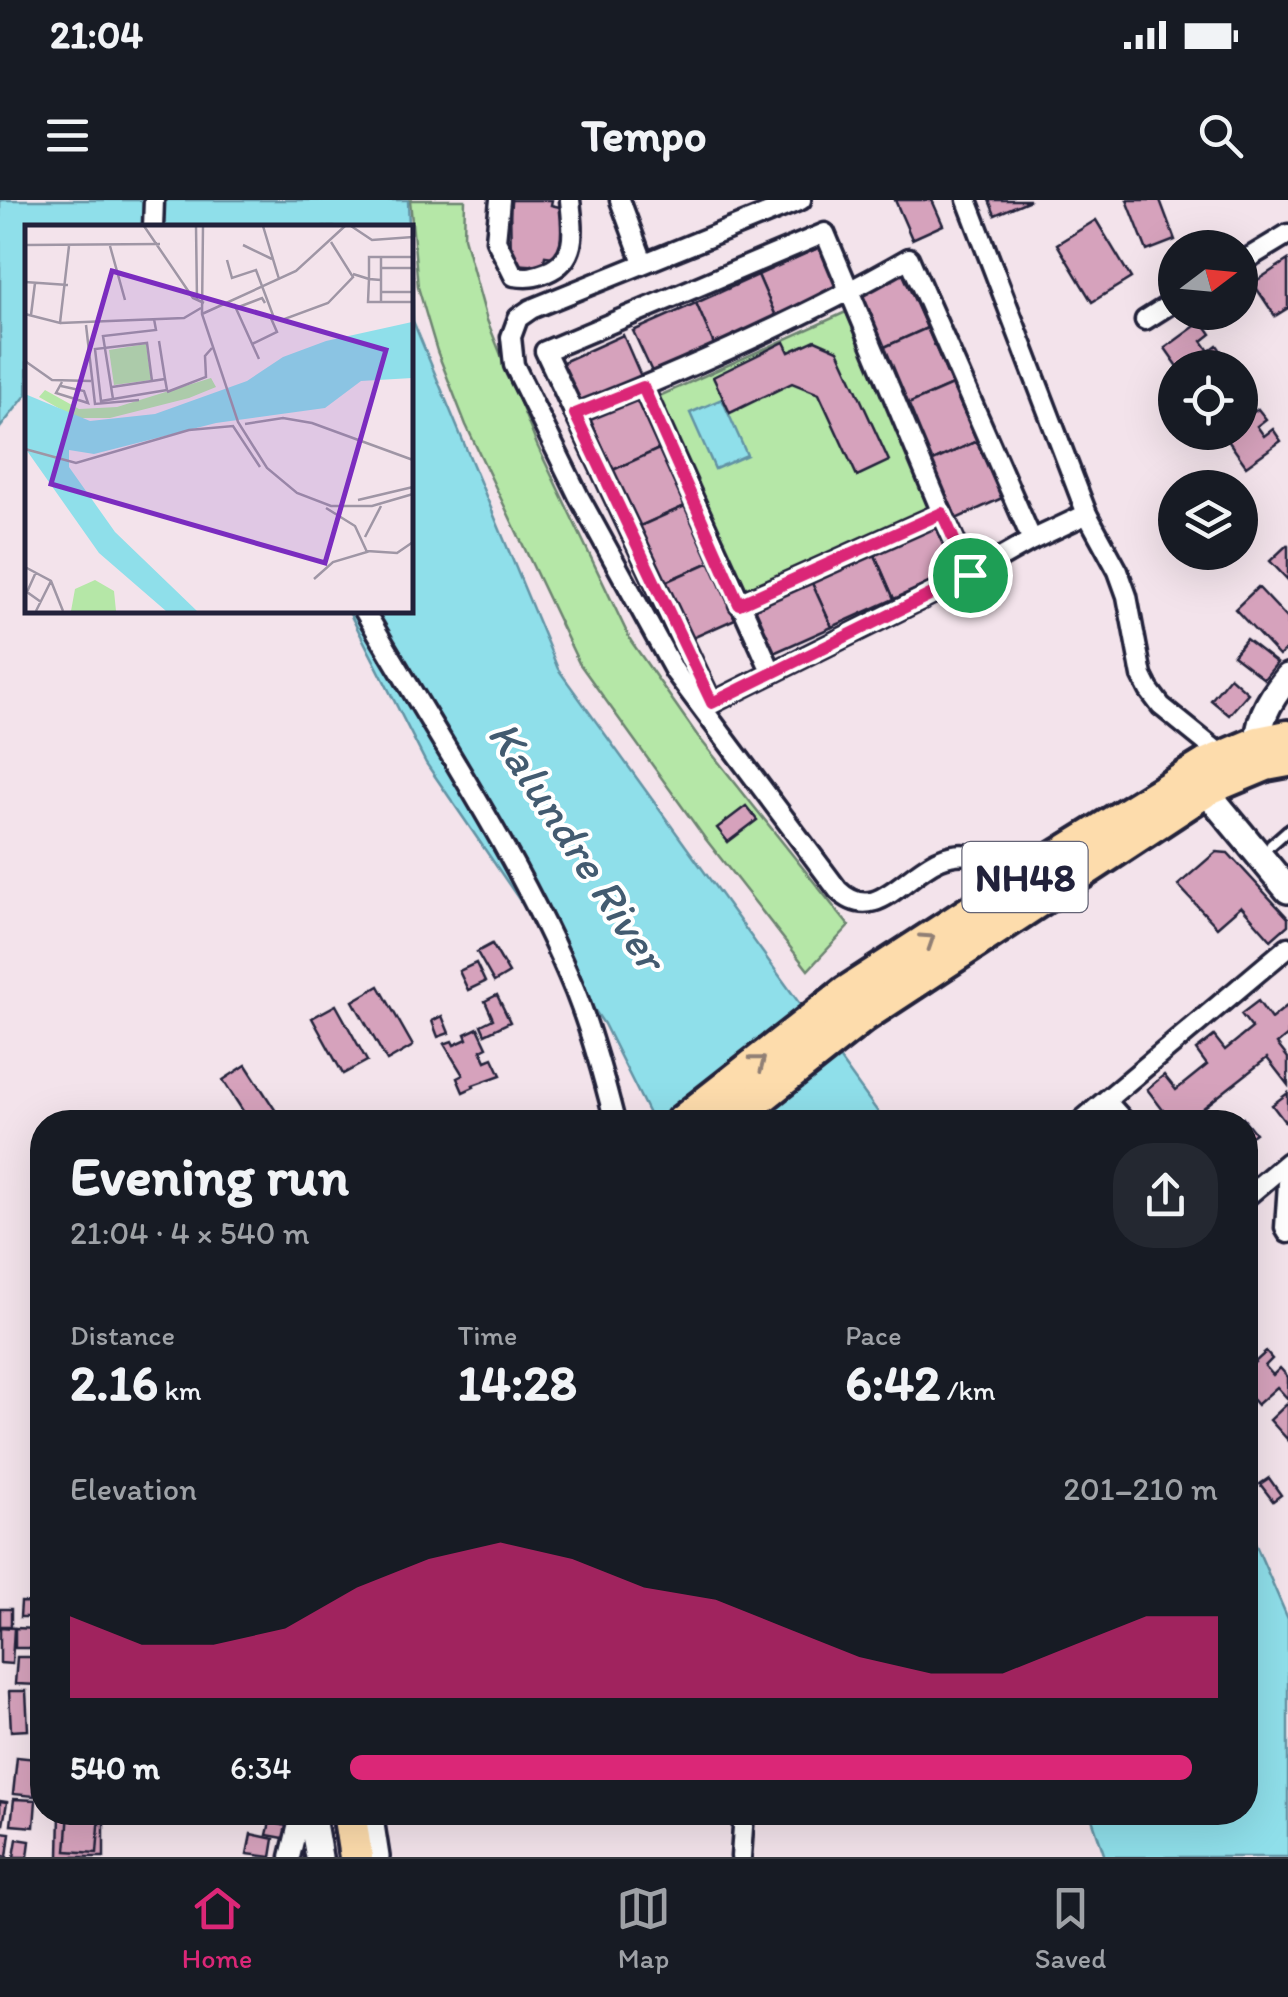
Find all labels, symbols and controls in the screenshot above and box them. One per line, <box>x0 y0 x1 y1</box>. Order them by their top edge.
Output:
text: 21:04 <box>50 12 143 58</box>
icon: menu <box>40 108 95 163</box>
text: Tempo <box>581 108 707 162</box>
icon: search <box>1193 108 1248 163</box>
inset map <box>25 225 412 612</box>
north arrow <box>1158 230 1258 330</box>
map controls <box>1158 230 1258 570</box>
button: locate <box>1158 350 1258 450</box>
button: layers <box>1158 470 1258 570</box>
pin <box>928 533 1013 618</box>
icon: arrive <box>943 548 998 603</box>
water label: Kalundre River <box>477 710 681 984</box>
road number: NH48 <box>962 842 1088 912</box>
one-way arrow <box>918 933 936 952</box>
one-way arrow <box>748 1056 766 1074</box>
text: Evening run <box>70 1143 349 1209</box>
button: share <box>1113 1143 1218 1248</box>
text: 21:04 · 4 × 540 m <box>70 1214 310 1252</box>
text: Distance <box>70 1318 175 1352</box>
text: Time <box>458 1318 517 1352</box>
text: Pace <box>845 1318 901 1352</box>
text: 2.16 <box>70 1352 158 1413</box>
text: 14:28 <box>458 1352 577 1413</box>
text: 6:42 <box>845 1352 940 1413</box>
text: km <box>158 1373 202 1407</box>
text: /km <box>940 1373 996 1407</box>
text: Elevation <box>70 1470 197 1508</box>
text: 201–210 m <box>1063 1470 1218 1508</box>
text: 540 m <box>70 1749 160 1787</box>
text: 6:34 <box>230 1749 291 1787</box>
tab: Home <box>182 1881 252 1975</box>
tab: Map <box>616 1881 671 1975</box>
tab: Saved <box>1035 1881 1106 1975</box>

